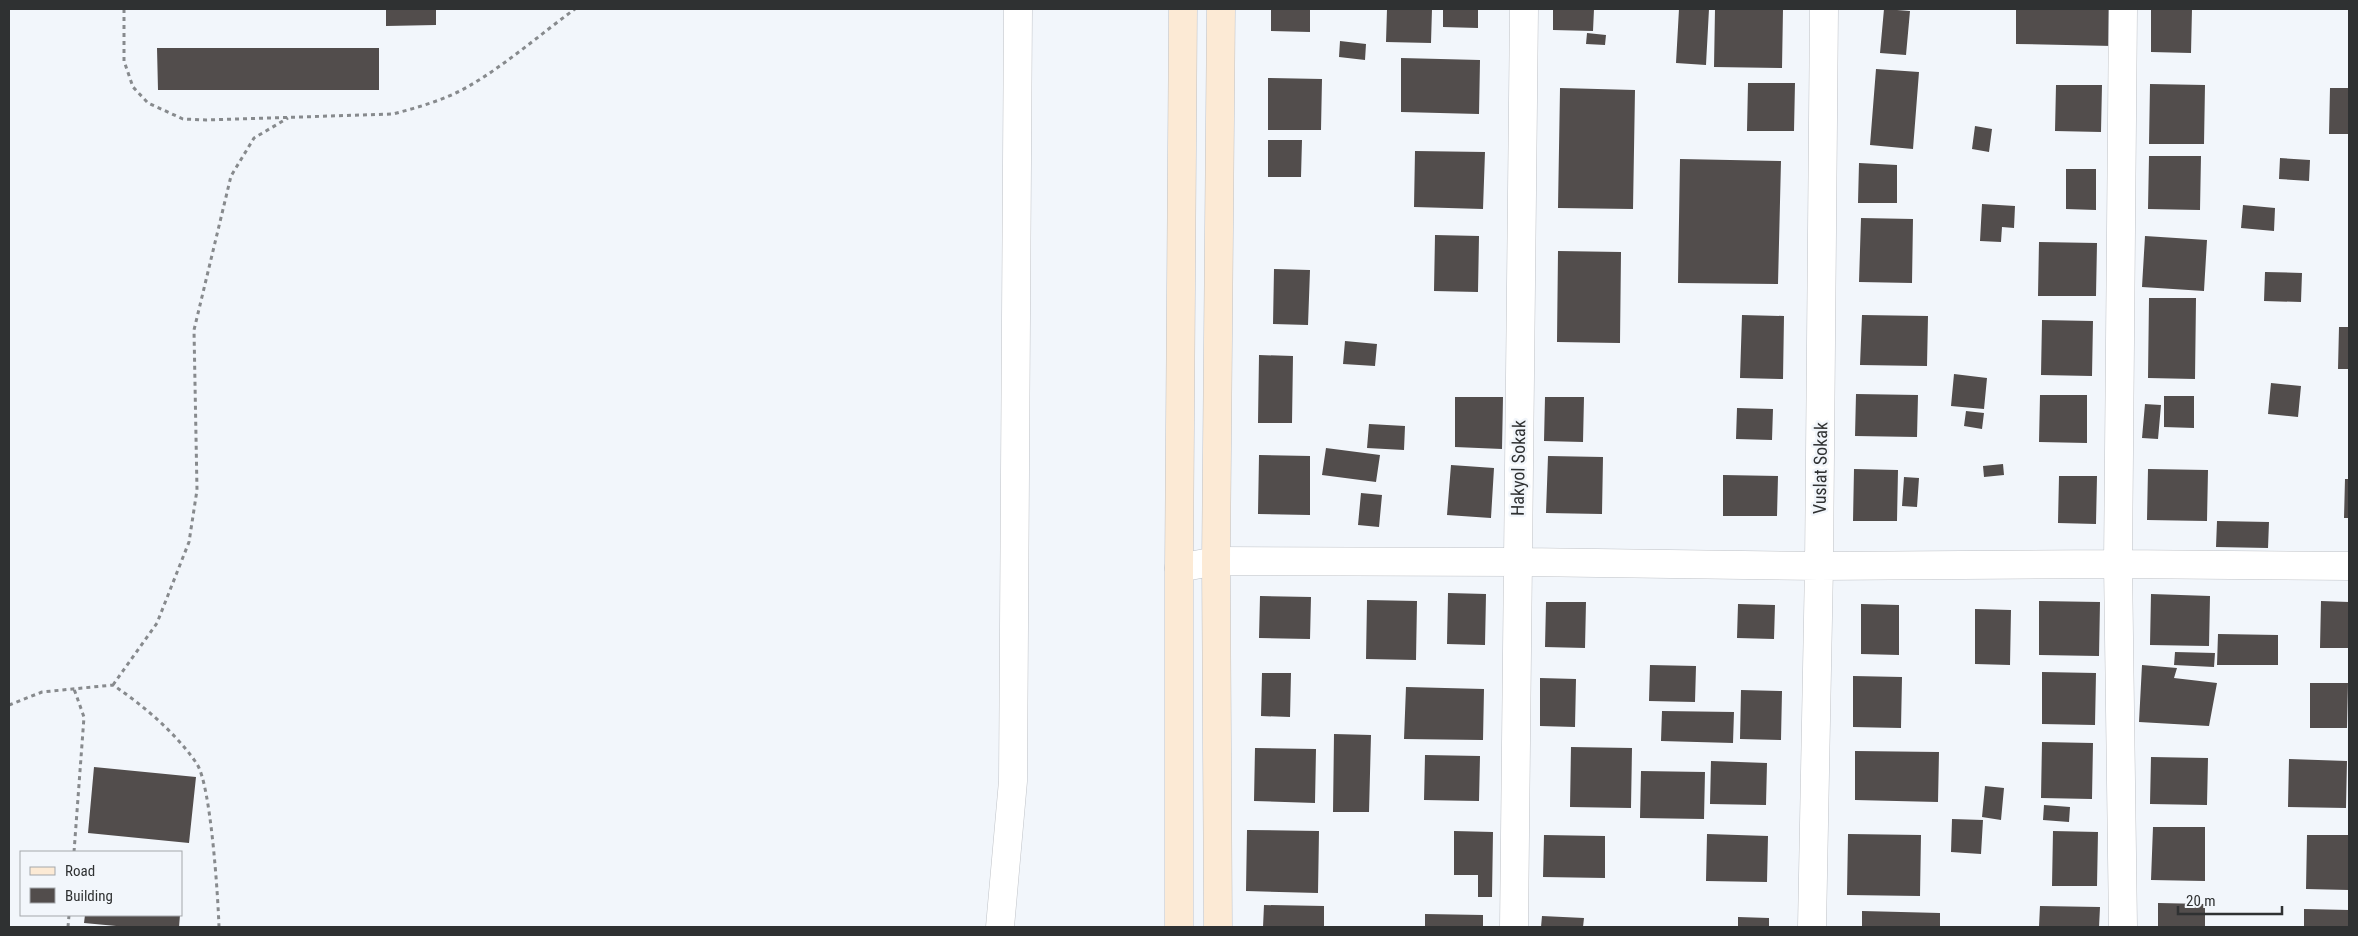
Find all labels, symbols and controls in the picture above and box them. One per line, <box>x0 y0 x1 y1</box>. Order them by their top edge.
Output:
street label: Hakyol Sokak <box>1507 420 1529 516</box>
street label: Vuslat Sokak <box>1809 422 1831 514</box>
legend <box>20 851 182 916</box>
text: Road <box>65 862 95 880</box>
scale bar <box>2178 884 2282 916</box>
text: Building <box>65 887 113 905</box>
text: 20 m <box>2186 892 2216 910</box>

